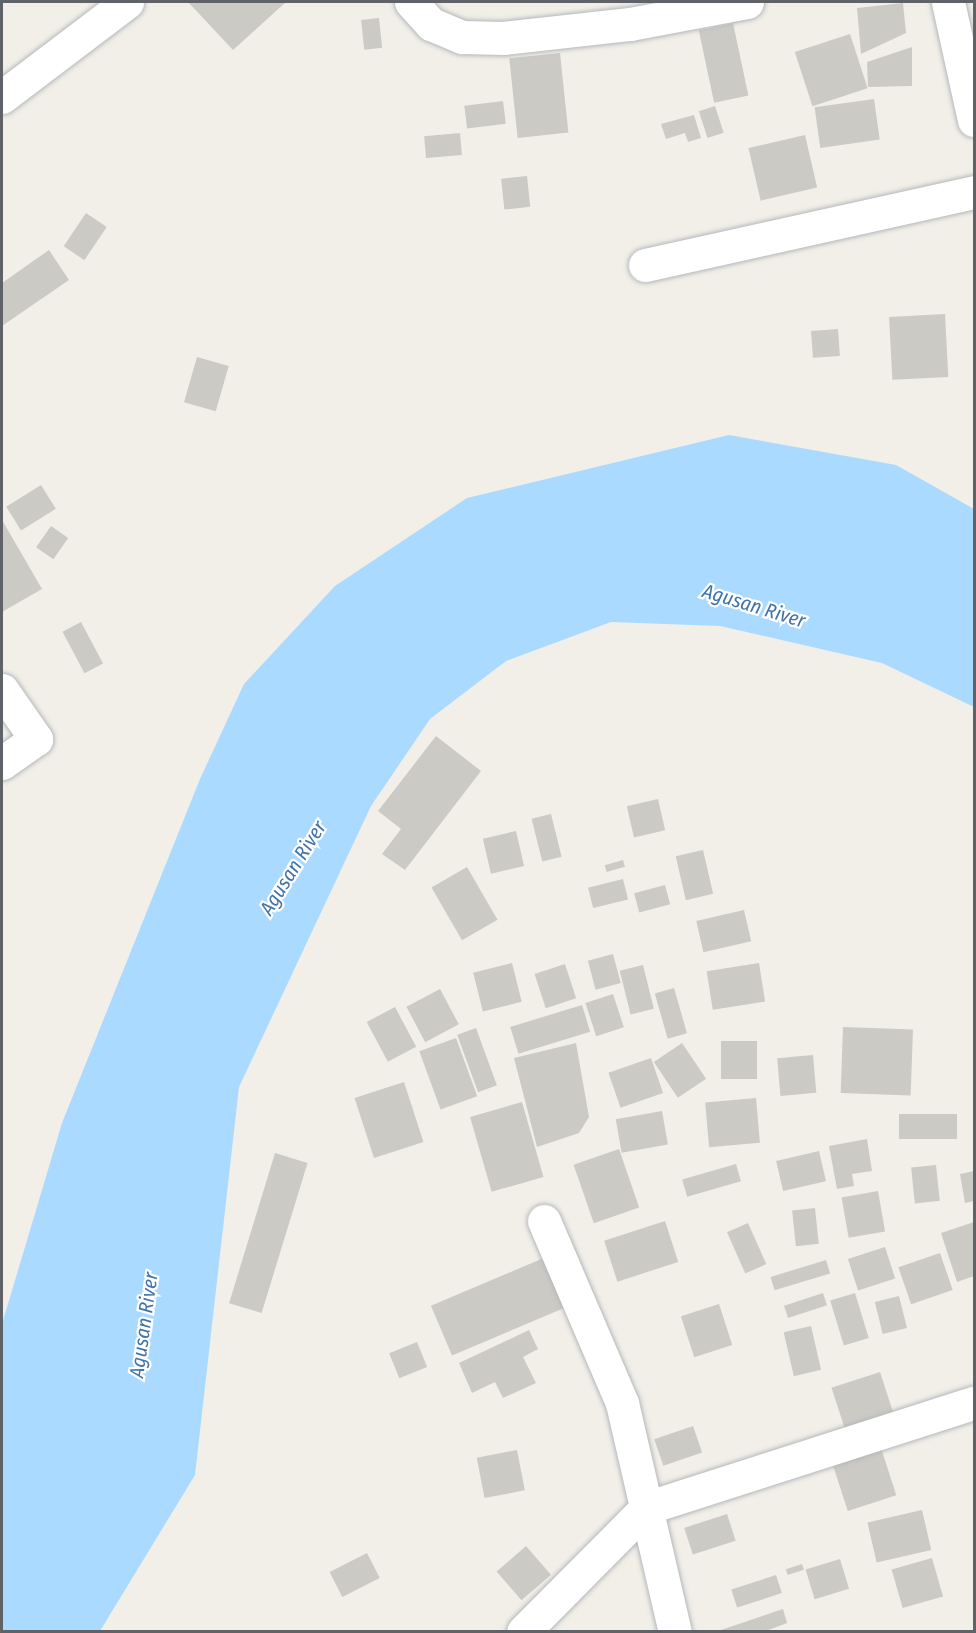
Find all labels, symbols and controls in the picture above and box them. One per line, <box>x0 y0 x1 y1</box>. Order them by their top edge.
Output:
water label: Agusan River <box>700 579 808 633</box>
water label: Agusan River <box>255 817 331 919</box>
water label: Agusan River <box>125 1271 163 1379</box>

